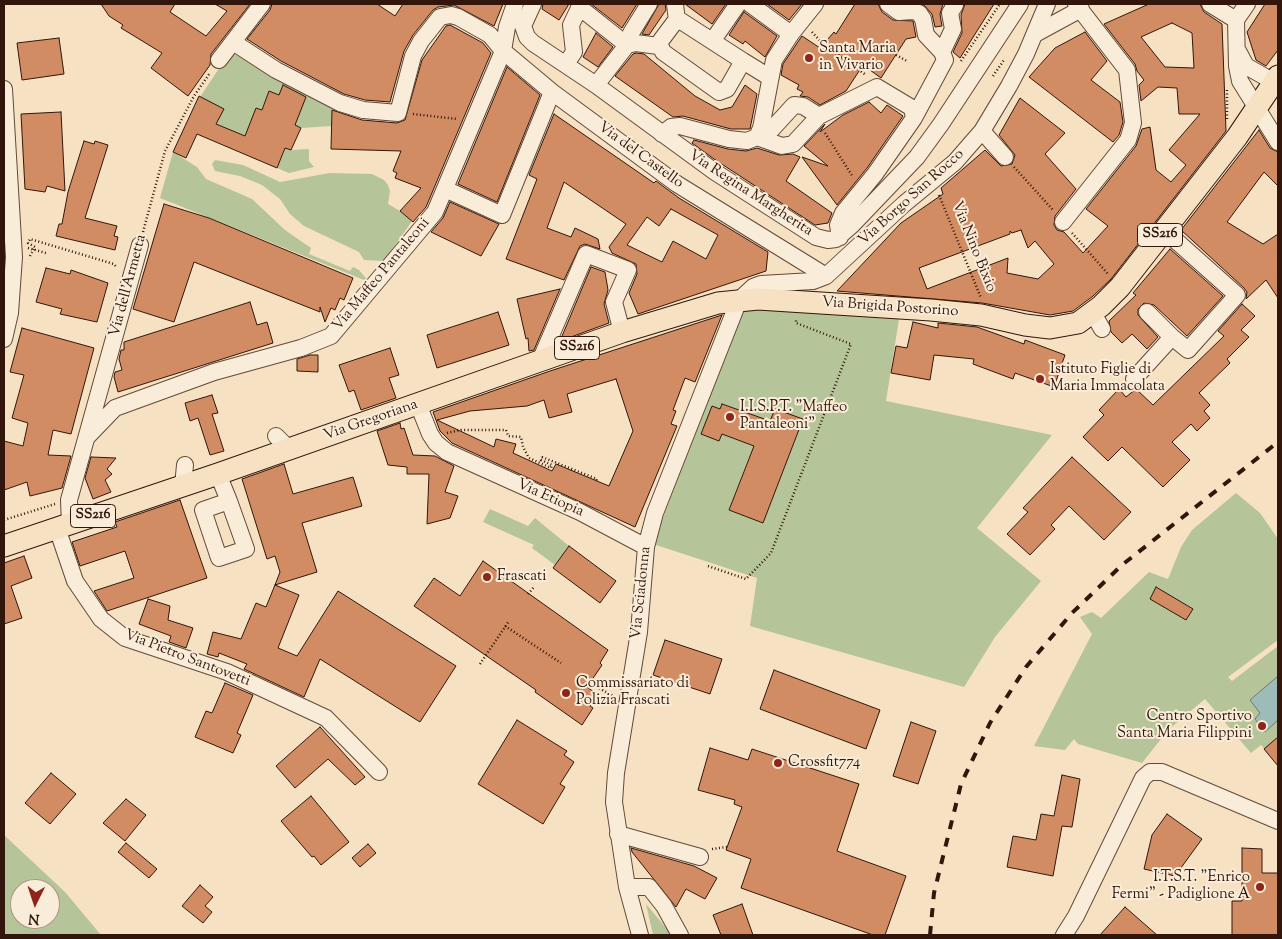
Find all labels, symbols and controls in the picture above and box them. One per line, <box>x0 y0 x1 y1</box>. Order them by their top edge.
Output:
place label: Santa Maria in Vivario <box>819 40 896 75</box>
marker: Santa Maria in Vivario <box>803 52 815 64</box>
street label: Via del Castello <box>594 119 686 193</box>
street label: Via Borgo San Rocco <box>856 146 968 250</box>
street label: Via Regina Margherita <box>685 147 815 241</box>
street label: Via Nino Bixio <box>947 199 999 295</box>
street label: Via Maffeo Pantaleoni <box>330 215 434 335</box>
road number: SS216 <box>1138 224 1182 246</box>
street label: Via dell'Armetta <box>107 233 151 339</box>
street label: Via Brigida Postorino <box>821 294 959 322</box>
road number: SS216 <box>554 336 600 359</box>
place label: Istituto Figlie di Maria Immacolata <box>1050 361 1165 396</box>
marker: Istituto Figlie di Maria Immacolata <box>1034 373 1046 385</box>
street label: Via Gregoriana <box>322 396 420 446</box>
place label: I.I.S.P.T. "Maffeo Pantaleoni" <box>740 399 847 434</box>
marker: I.I.S.P.T. "Maffeo Pantaleoni" <box>724 411 736 423</box>
street label: Via Etiopia <box>514 476 586 522</box>
road number: SS216 <box>70 504 116 528</box>
street label: Via Sciadonna <box>628 546 656 640</box>
place label: Frascati <box>497 568 546 586</box>
marker: Frascati <box>481 571 493 583</box>
street label: Via Pietro Santovetti <box>122 627 252 691</box>
place label: Commissariato di Polizia Frascati <box>576 675 689 710</box>
marker: Commissariato di Polizia Frascati <box>560 687 572 699</box>
place label: Centro Sportivo Santa Maria Filippini <box>1117 708 1252 743</box>
marker: Centro Sportivo Santa Maria Filippini <box>1256 720 1268 732</box>
place label: Crossfit774 <box>788 754 860 772</box>
marker: Crossfit774 <box>772 757 784 769</box>
place label: I.T.S.T. "Enrico Fermi" - Padiglione A <box>1112 869 1250 904</box>
north arrow <box>10 879 60 929</box>
marker: I.T.S.T. "Enrico Fermi" - Padiglione A <box>1254 881 1266 893</box>
text: N <box>28 908 40 928</box>

